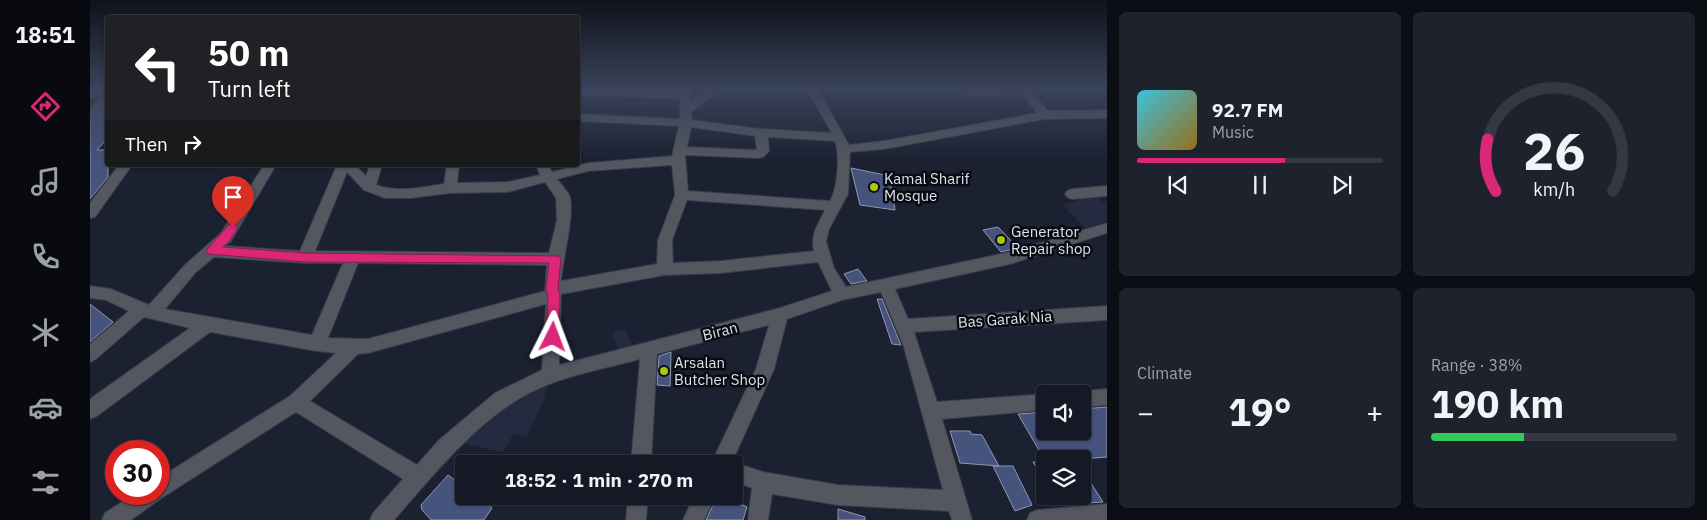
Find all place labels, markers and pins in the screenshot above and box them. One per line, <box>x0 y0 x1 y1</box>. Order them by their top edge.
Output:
place label: Kamal Sharif Mosque <box>884 169 970 205</box>
pin <box>212 176 254 227</box>
marker: Kamal Sharif Mosque <box>868 181 880 193</box>
place label: Generator Repair shop <box>1011 222 1091 258</box>
marker: Generator Repair shop <box>995 234 1007 246</box>
place label: Arsalan Butcher Shop <box>674 353 765 389</box>
marker: Arsalan Butcher Shop <box>658 365 670 377</box>

